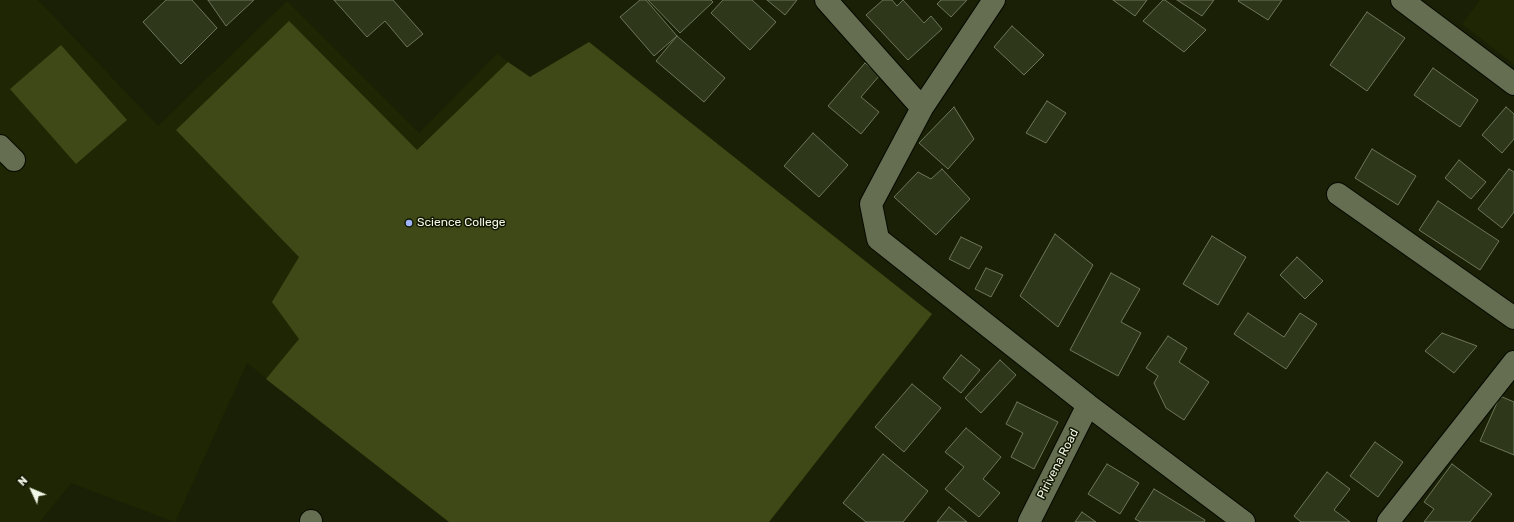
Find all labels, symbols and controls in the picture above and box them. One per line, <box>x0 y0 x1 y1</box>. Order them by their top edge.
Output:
place label: Science College <box>417 216 506 230</box>
marker: Science College <box>404 218 414 228</box>
street label: Pirivena Road <box>1034 427 1082 501</box>
north arrow <box>12 470 52 510</box>
text: N <box>16 474 30 489</box>

